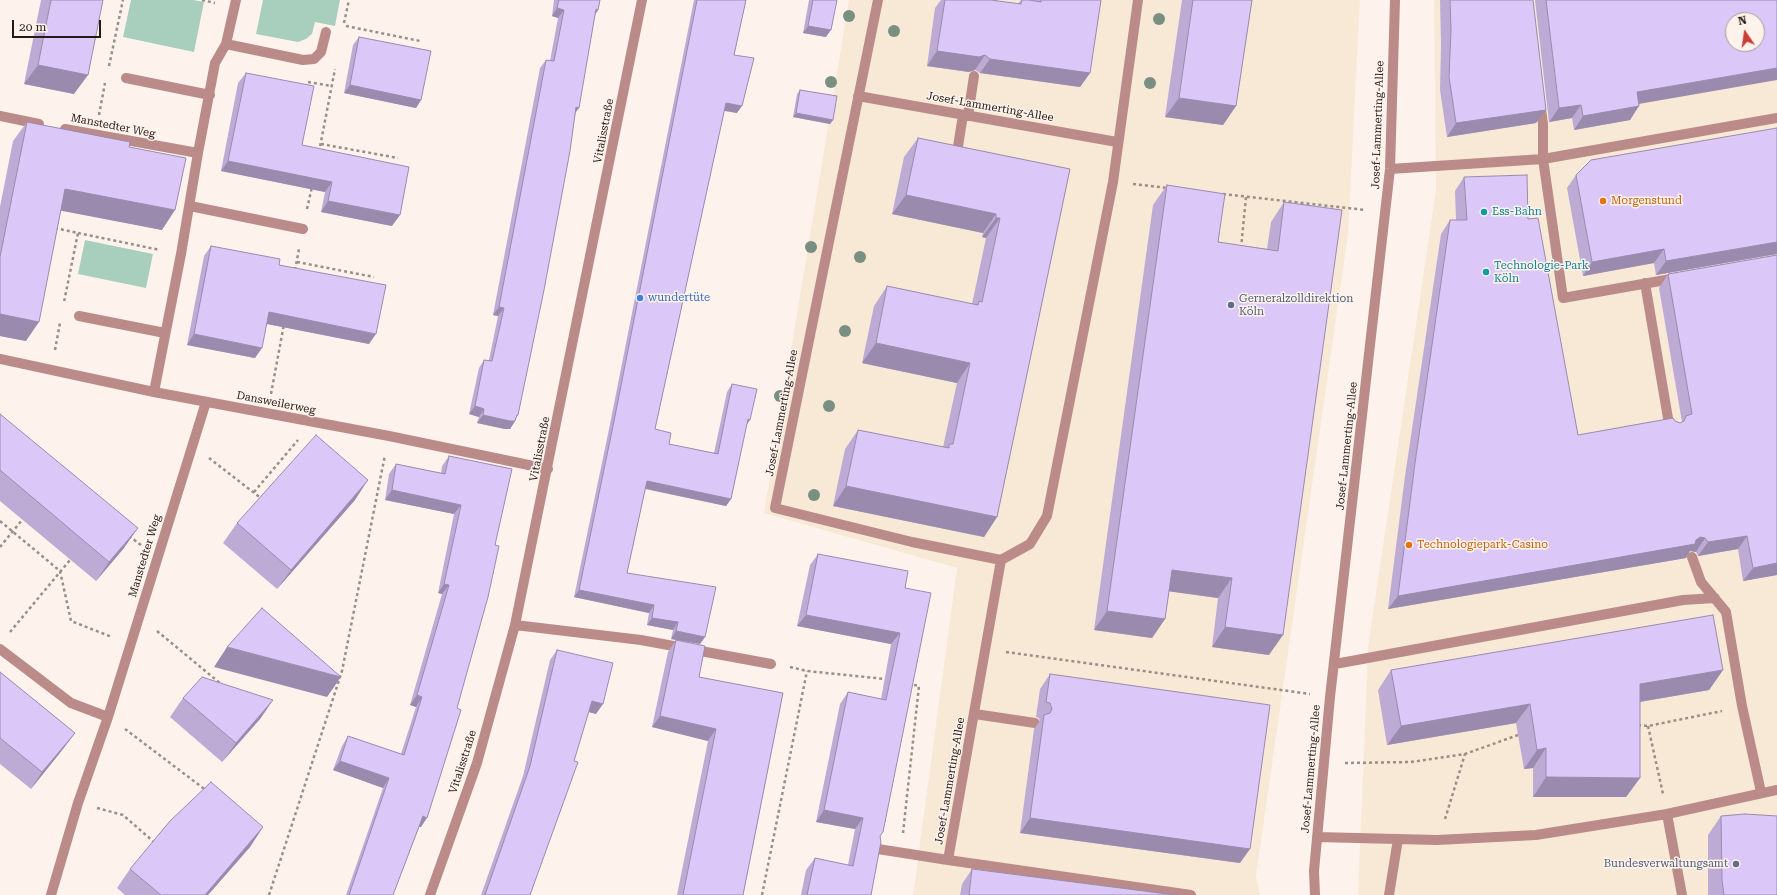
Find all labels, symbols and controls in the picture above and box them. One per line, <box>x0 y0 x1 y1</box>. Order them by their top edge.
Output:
scale bar <box>14 12 103 38</box>
north arrow <box>1725 12 1765 52</box>
text: N <box>1737 14 1748 28</box>
text: 20 m <box>19 20 46 34</box>
street label: Josef-Lammerting-Allee <box>1369 60 1387 190</box>
street label: Josef-Lammerting-Allee <box>925 89 1055 125</box>
street label: Vitalisstraße <box>591 97 617 165</box>
street label: Manstedter Weg <box>69 111 157 141</box>
place label: Morgenstund <box>1611 194 1682 208</box>
marker: Morgenstund <box>1598 196 1608 206</box>
place label: Ess-Bahn <box>1492 205 1542 219</box>
marker: Ess-Bahn <box>1479 207 1489 217</box>
place label: Technologie-Park Köln <box>1494 259 1589 285</box>
marker: Technologie-Park Köln <box>1481 267 1491 277</box>
place label: wundertüte <box>648 291 710 305</box>
place label: Gerneralzolldirektion Köln <box>1239 292 1353 318</box>
marker: wundertüte <box>635 293 645 303</box>
marker: Gerneralzolldirektion Köln <box>1226 300 1236 310</box>
street label: Josef-Lammerting-Allee <box>763 348 801 478</box>
street label: Josef-Lammerting-Allee <box>1334 381 1360 511</box>
street label: Dansweilerweg <box>235 389 317 417</box>
street label: Vitalisstraße <box>527 415 553 483</box>
street label: Manstedter Weg <box>126 513 164 599</box>
place label: Technologiepark-Casino <box>1417 538 1548 552</box>
marker: Technologiepark-Casino <box>1404 540 1414 550</box>
street label: Josef-Lammerting-Allee <box>1299 704 1323 834</box>
street label: Josef-Lammerting-Allee <box>932 716 968 846</box>
street label: Vitalisstraße <box>447 729 479 795</box>
place label: Bundesverwaltungsamt <box>1604 857 1728 871</box>
marker: Bundesverwaltungsamt <box>1731 859 1741 869</box>

